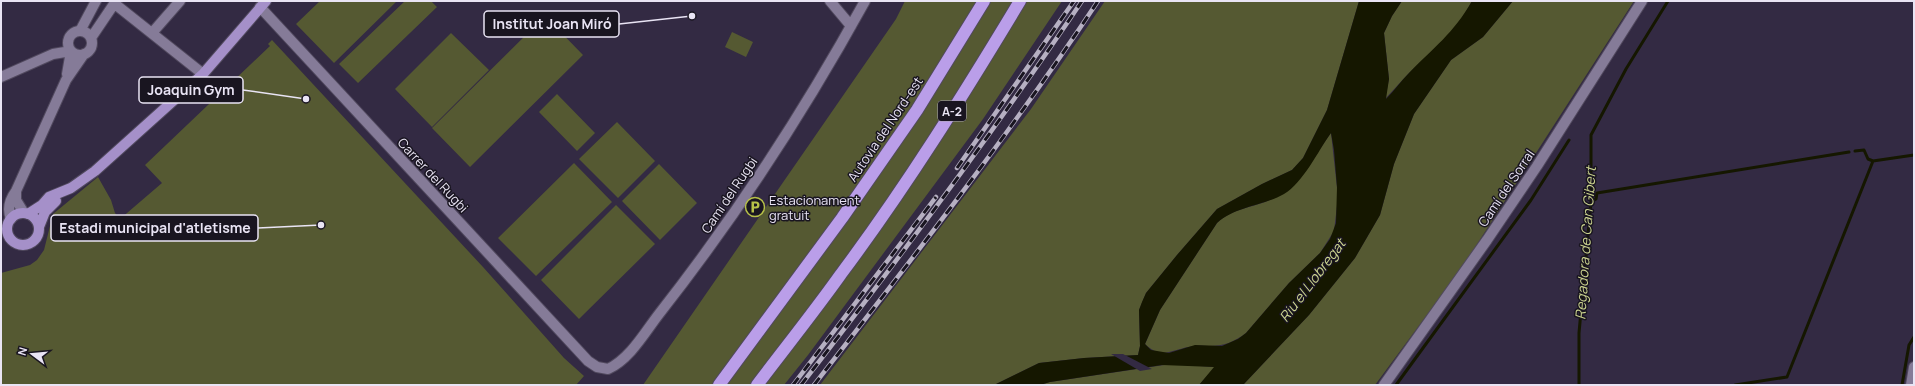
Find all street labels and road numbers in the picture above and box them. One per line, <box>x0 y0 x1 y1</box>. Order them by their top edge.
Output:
street label: Autovia del Nord-est <box>843 73 927 185</box>
road number: A-2 <box>938 101 966 121</box>
street label: Carrer del Rugbi <box>394 134 472 216</box>
street label: Camí del Sorral <box>1474 146 1538 230</box>
street label: Camí del Rugbi <box>697 153 761 237</box>

